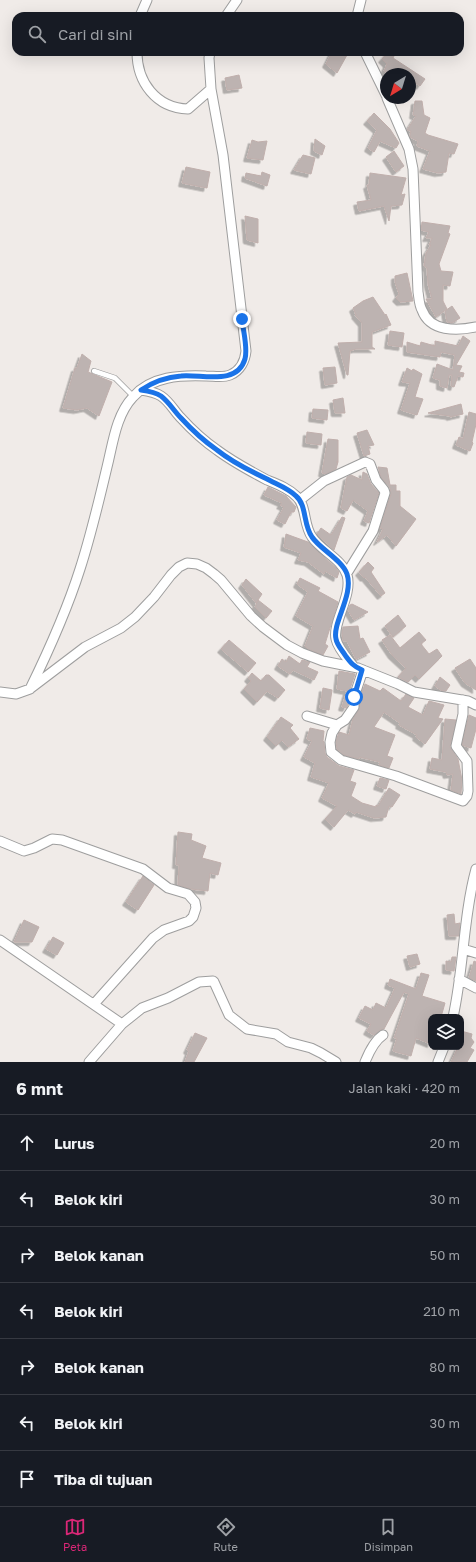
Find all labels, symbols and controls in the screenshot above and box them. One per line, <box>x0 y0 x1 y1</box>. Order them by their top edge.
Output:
search box <box>12 12 464 56</box>
icon: search <box>26 23 48 45</box>
text: Cari di sini <box>58 25 133 43</box>
north arrow <box>380 68 416 104</box>
route end <box>233 310 251 328</box>
route start <box>345 688 363 706</box>
map controls <box>428 1014 464 1050</box>
button: layers <box>428 1014 464 1050</box>
text: 6 mnt <box>16 1078 63 1099</box>
text: Jalan kaki · 420 m <box>349 1080 460 1096</box>
icon: ahead <box>16 1132 38 1154</box>
text: Lurus <box>54 1134 95 1152</box>
text: 20 m <box>430 1135 460 1151</box>
icon: left <box>16 1188 38 1210</box>
text: Belok kiri <box>54 1190 123 1208</box>
text: 30 m <box>430 1191 460 1207</box>
icon: right <box>16 1244 38 1266</box>
text: Belok kanan <box>54 1246 144 1264</box>
text: 50 m <box>430 1247 460 1263</box>
icon: left <box>16 1300 38 1322</box>
text: Belok kiri <box>54 1302 123 1320</box>
text: 210 m <box>423 1303 460 1319</box>
icon: right <box>16 1356 38 1378</box>
text: Belok kanan <box>54 1358 144 1376</box>
text: 80 m <box>429 1359 460 1375</box>
icon: left <box>16 1412 38 1434</box>
text: Belok kiri <box>54 1414 123 1432</box>
text: 30 m <box>430 1415 460 1431</box>
icon: arrive <box>16 1468 38 1490</box>
text: Tiba di tujuan <box>54 1470 152 1488</box>
tab: Peta <box>63 1516 87 1553</box>
tab: Rute <box>213 1516 238 1553</box>
tab: Disimpan <box>364 1516 413 1553</box>

